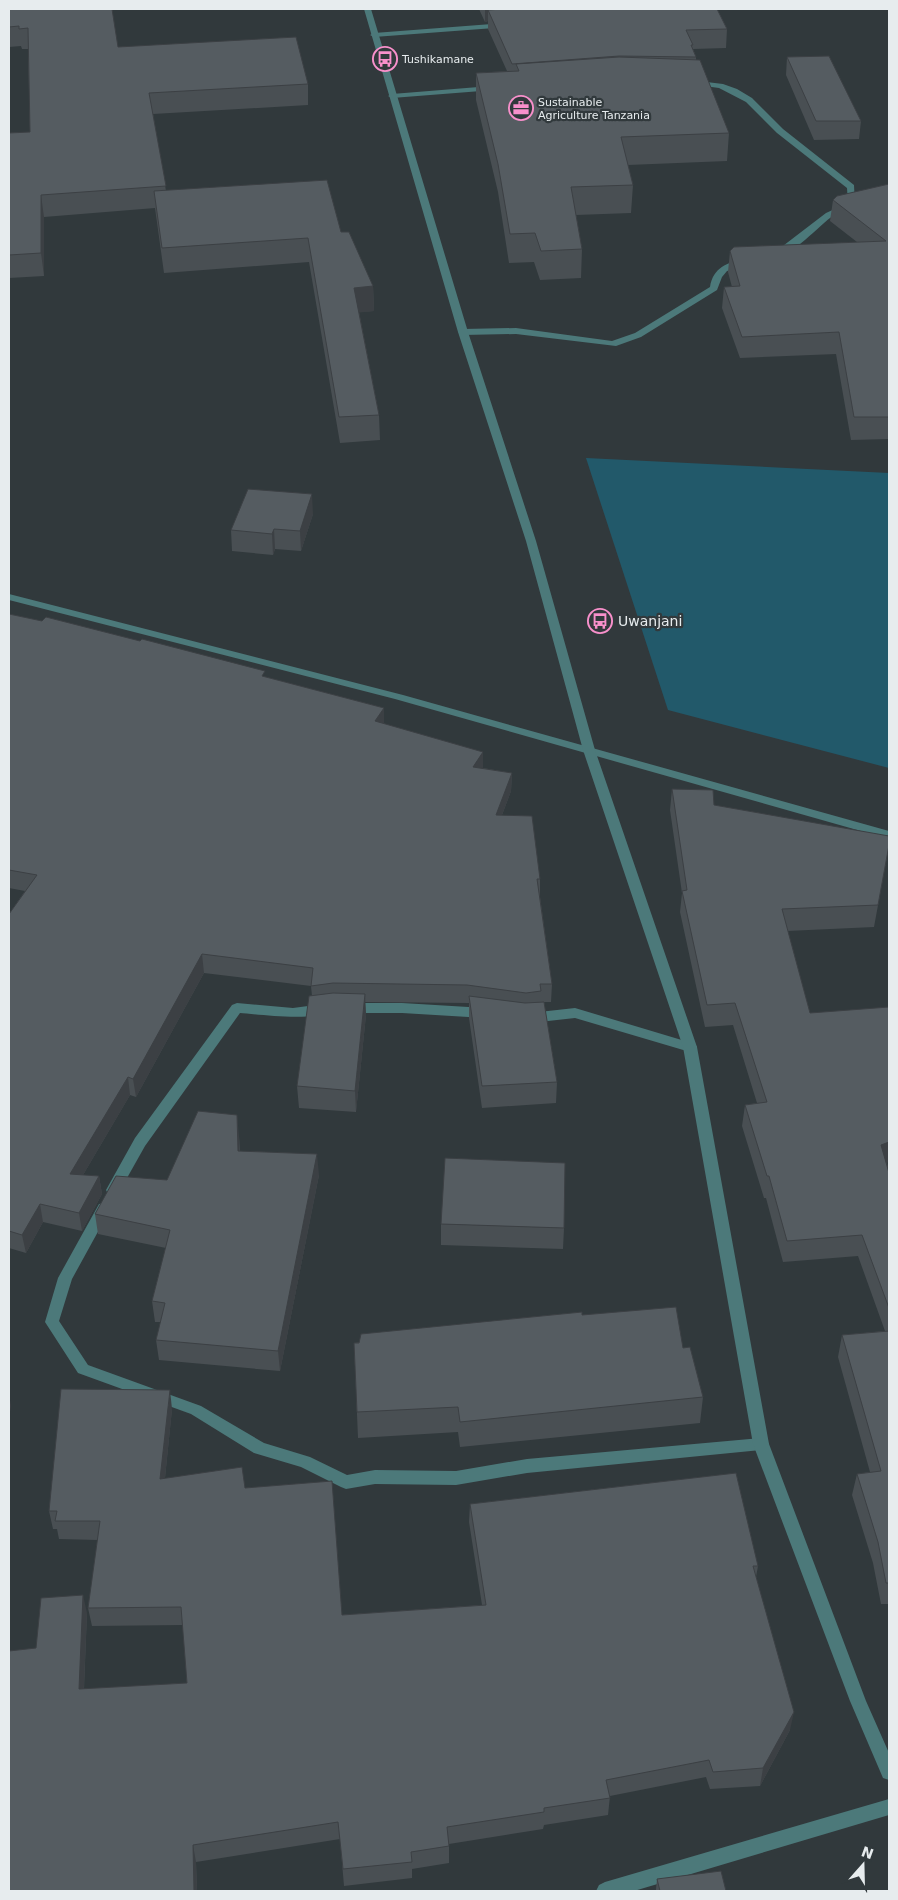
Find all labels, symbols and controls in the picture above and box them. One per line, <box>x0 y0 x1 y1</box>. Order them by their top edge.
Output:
bus stop icon: Tushikamane <box>372 46 398 72</box>
place label: Tushikamane <box>401 53 474 66</box>
office icon: Sustainable Agriculture Tanzania <box>508 95 534 121</box>
place label: Sustainable Agriculture Tanzania <box>538 96 650 122</box>
bus stop icon: Uwanjani <box>587 608 613 634</box>
place label: Uwanjani <box>618 613 682 629</box>
north arrow <box>838 1840 888 1890</box>
text: N <box>859 1843 876 1862</box>

